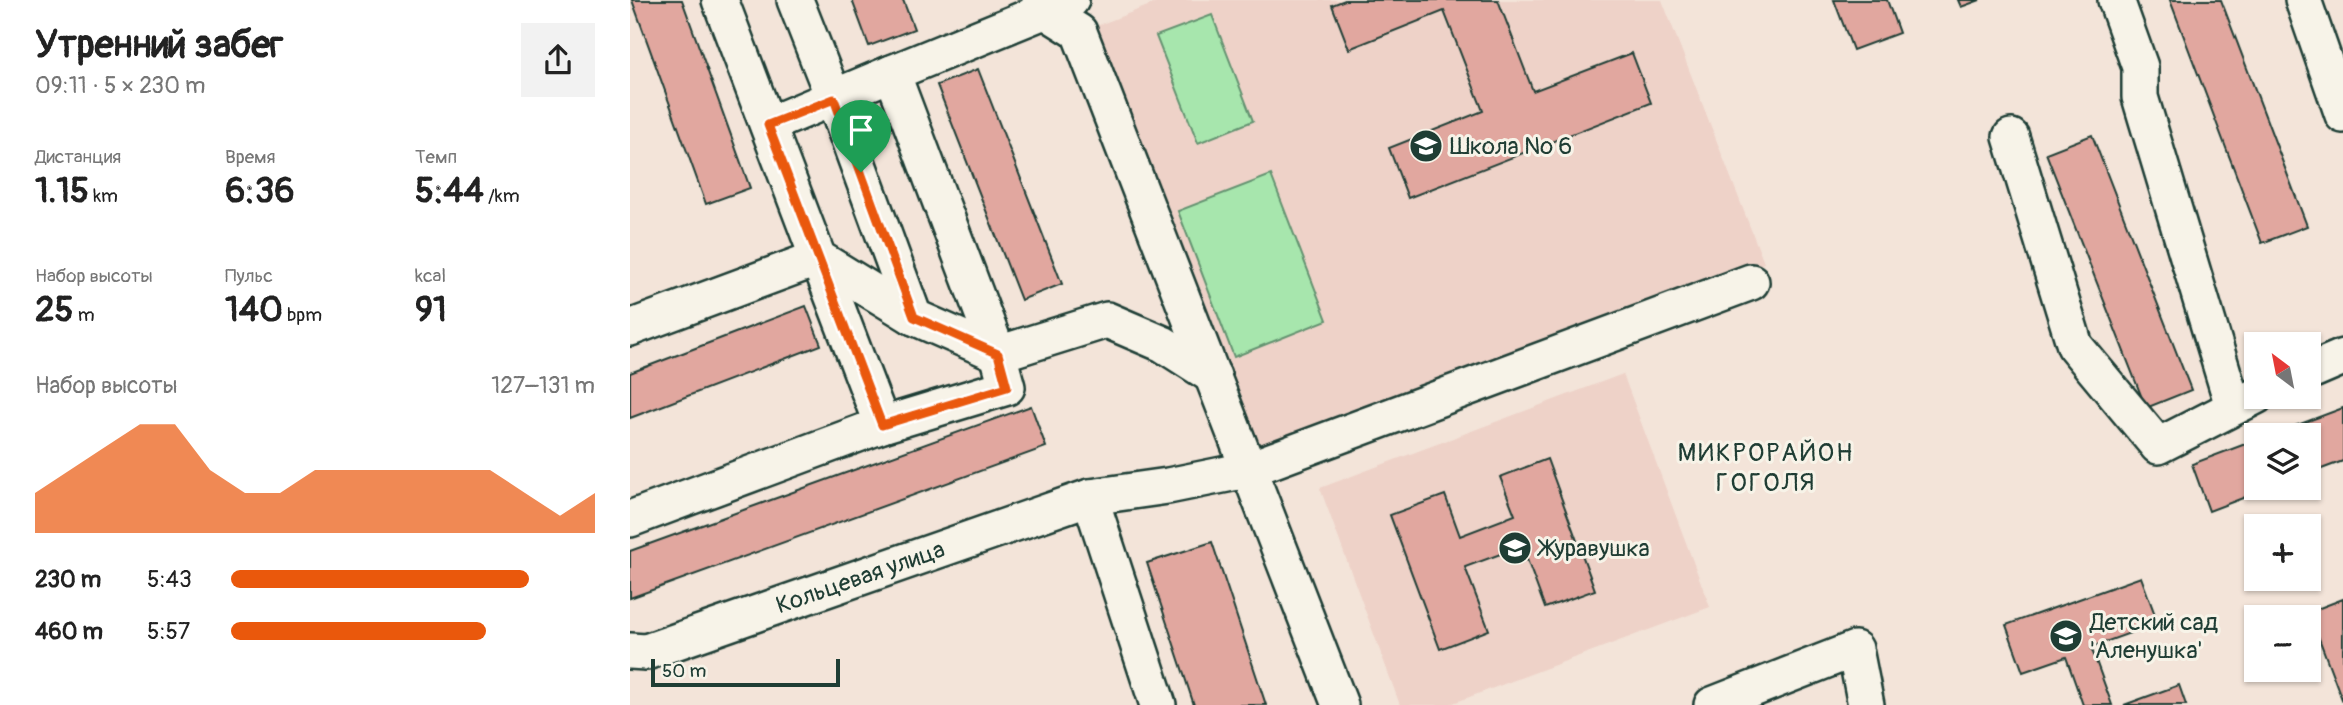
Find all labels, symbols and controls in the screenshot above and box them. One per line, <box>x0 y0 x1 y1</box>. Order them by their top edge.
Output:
text: Утренний забег <box>35 21 283 69</box>
button: share <box>521 23 595 97</box>
text: 09:11 · 5 × 230 m <box>35 71 205 100</box>
pin <box>831 100 891 172</box>
icon: arrive <box>842 111 880 149</box>
school or university icon: Школа № 6 <box>1407 127 1445 165</box>
place label: Школа № 6 <box>1450 132 1572 161</box>
text: Дистанция <box>35 145 121 169</box>
text: Время <box>225 145 276 169</box>
text: Темп <box>415 145 457 169</box>
text: 1.15 <box>35 169 89 213</box>
text: 6:36 <box>225 169 295 213</box>
text: 5:44 <box>415 169 484 213</box>
text: km <box>89 184 118 208</box>
text: /km <box>484 184 520 208</box>
text: Набор высоты <box>35 264 153 288</box>
text: Пульс <box>225 264 273 288</box>
text: kcal <box>415 264 446 288</box>
text: 25 <box>35 288 74 332</box>
text: 140 <box>225 288 283 332</box>
text: 91 <box>415 288 447 332</box>
text: m <box>74 303 95 327</box>
text: bpm <box>283 303 322 327</box>
north arrow <box>2244 332 2320 410</box>
map controls <box>2244 332 2321 682</box>
text: Набор высоты <box>35 371 177 400</box>
text: 127–131 m <box>491 371 595 400</box>
button: layers <box>2244 423 2321 500</box>
district label: МИКРОРАЙОН ГОГОЛЯ <box>1677 437 1855 499</box>
button: + <box>2244 514 2321 591</box>
school or university icon: Журавушка <box>1496 529 1534 567</box>
street label: Кольцевая улица <box>772 534 948 620</box>
place label: Журавушка <box>1536 534 1650 563</box>
text: 230 m <box>35 565 101 594</box>
text: 5:43 <box>147 565 192 594</box>
button: − <box>2244 605 2321 682</box>
place label: Детский сад 'Аленушка' <box>2089 608 2219 665</box>
text: 460 m <box>35 617 103 646</box>
text: 5:57 <box>147 617 190 646</box>
school or university icon: Детский сад 'Аленушка' <box>2047 617 2085 655</box>
scale bar <box>651 656 840 688</box>
text: 50 m <box>662 659 706 683</box>

